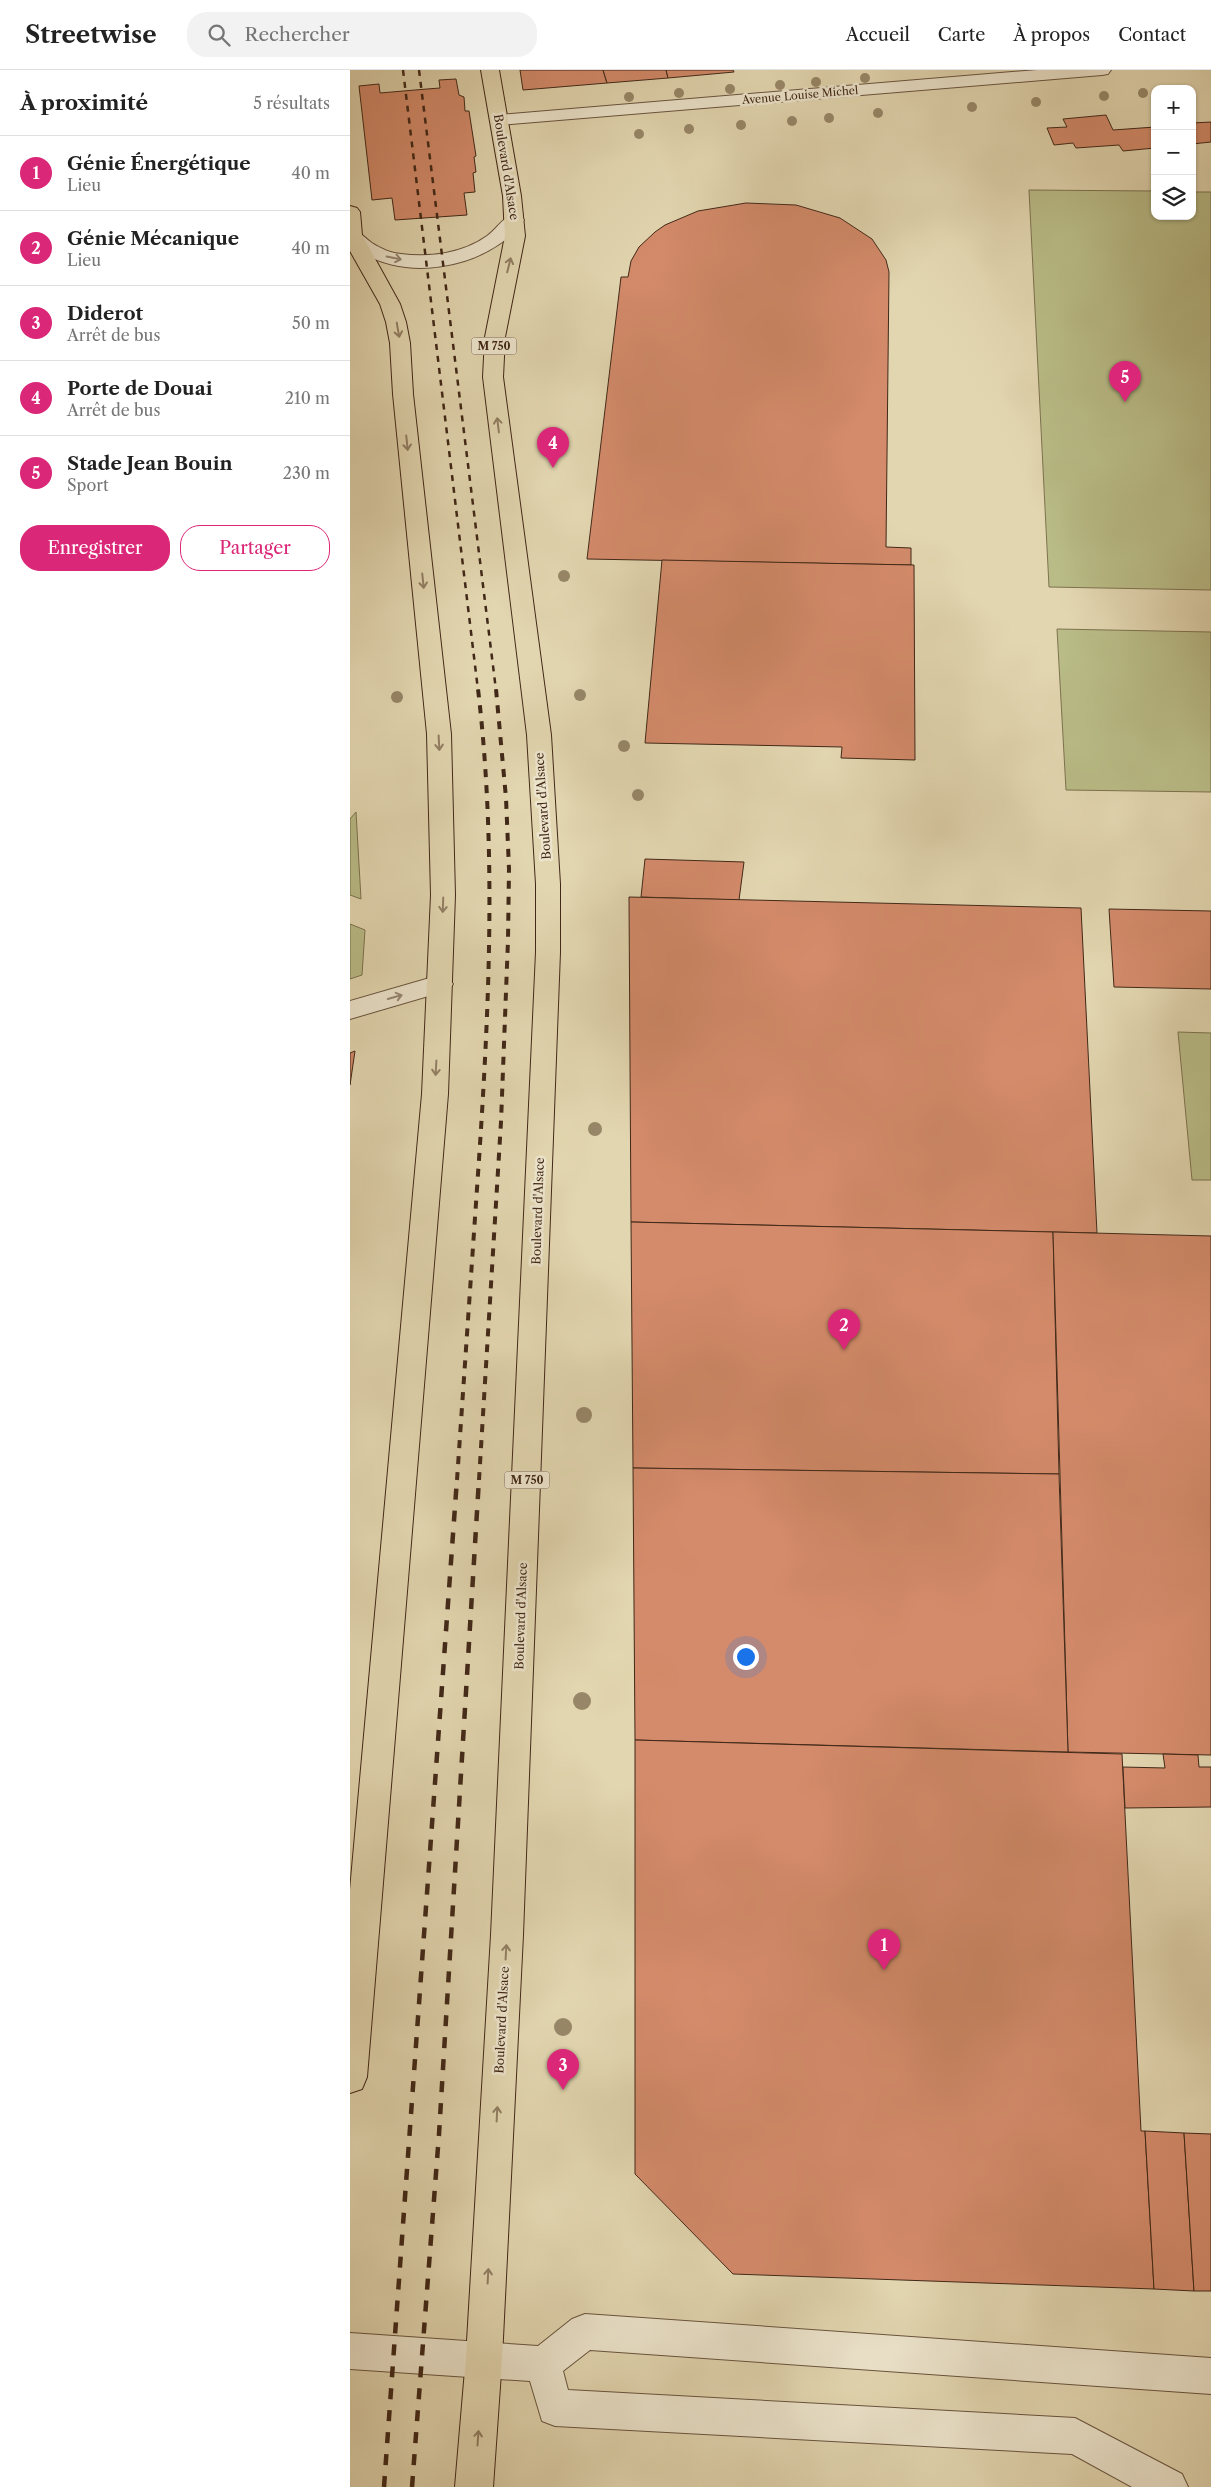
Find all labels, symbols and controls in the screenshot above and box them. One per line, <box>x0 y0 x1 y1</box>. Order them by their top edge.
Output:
search box <box>187 12 537 57</box>
text: Streetwise <box>25 20 157 49</box>
icon: search <box>205 21 233 49</box>
text: Rechercher <box>245 23 350 46</box>
text: Accueil <box>846 24 910 46</box>
text: Carte <box>938 24 985 46</box>
text: À propos <box>1013 24 1090 46</box>
text: Contact <box>1118 24 1186 46</box>
street label: Avenue Louise Michel <box>740 83 859 107</box>
map controls <box>1151 85 1196 220</box>
button: + <box>1151 85 1196 130</box>
text: À proximité <box>20 90 148 115</box>
text: 5 résultats <box>253 93 330 113</box>
street label: Boulevard d'Alsace <box>491 113 522 221</box>
button: − <box>1151 130 1196 175</box>
text: Génie Énergétique <box>67 152 251 175</box>
text: 1 <box>32 163 40 183</box>
text: 40 m <box>291 163 330 183</box>
text: Lieu <box>67 175 101 195</box>
button: layers <box>1151 175 1196 220</box>
text: Génie Mécanique <box>67 227 239 250</box>
text: 2 <box>31 238 41 258</box>
text: 40 m <box>291 238 330 258</box>
text: Lieu <box>67 250 101 270</box>
one-way arrow <box>385 254 401 264</box>
one-way arrow <box>505 257 514 273</box>
text: Diderot <box>67 302 143 325</box>
text: 3 <box>31 313 41 333</box>
text: 50 m <box>292 313 330 333</box>
one-way arrow <box>393 322 403 338</box>
text: Arrêt de bus <box>67 325 160 345</box>
road number: M 750 <box>472 338 516 354</box>
pin: 5 <box>1109 361 1141 402</box>
text: Porte de Douai <box>67 377 212 400</box>
text: 4 <box>31 388 41 408</box>
text: 210 m <box>285 388 330 408</box>
text: Arrêt de bus <box>67 400 160 420</box>
one-way arrow <box>493 418 503 434</box>
pin: 4 <box>537 427 569 468</box>
one-way arrow <box>403 434 412 450</box>
text: Stade Jean Bouin <box>67 452 233 475</box>
text: 5 <box>32 463 40 483</box>
text: 230 m <box>283 463 330 483</box>
text: Sport <box>67 475 109 495</box>
button: Enregistrer <box>20 525 170 571</box>
button: Partager <box>180 525 330 571</box>
one-way arrow <box>418 573 428 589</box>
one-way arrow <box>435 735 444 751</box>
street label: Boulevard d'Alsace <box>531 752 554 860</box>
one-way arrow <box>438 897 448 913</box>
one-way arrow <box>387 992 403 1001</box>
one-way arrow <box>432 1059 441 1075</box>
street label: Boulevard d'Alsace <box>528 1157 547 1265</box>
pin: 2 <box>828 1309 860 1350</box>
road number: M 750 <box>504 1472 550 1488</box>
street label: Boulevard d'Alsace <box>511 1562 530 1670</box>
your location <box>733 1644 759 1670</box>
pin: 1 <box>868 1929 900 1970</box>
one-way arrow <box>501 1944 510 1960</box>
street label: Boulevard d'Alsace <box>491 1966 512 2074</box>
pin: 3 <box>547 2049 579 2090</box>
one-way arrow <box>492 2106 501 2122</box>
one-way arrow <box>484 2269 493 2285</box>
one-way arrow <box>473 2431 483 2447</box>

